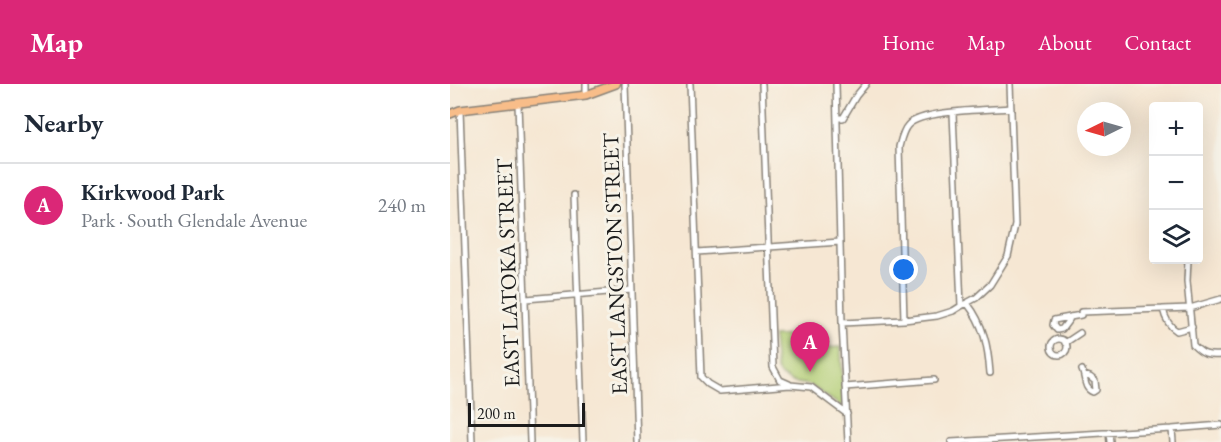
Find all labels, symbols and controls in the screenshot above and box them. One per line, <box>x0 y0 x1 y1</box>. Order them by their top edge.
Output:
text: Map <box>30 24 83 60</box>
text: Home <box>882 29 934 56</box>
text: Map <box>967 29 1005 56</box>
text: About <box>1038 29 1091 56</box>
text: Contact <box>1124 29 1191 56</box>
north arrow <box>1077 102 1131 156</box>
map controls <box>1149 102 1203 264</box>
button: + <box>1149 102 1203 156</box>
text: Nearby <box>24 106 104 140</box>
street label: EAST LANGSTON STREET <box>596 132 634 395</box>
button: − <box>1149 156 1203 210</box>
street label: EAST LATOKA STREET <box>490 158 526 388</box>
text: Kirkwood Park <box>81 178 225 207</box>
text: A <box>36 192 51 218</box>
text: 240 m <box>378 192 426 218</box>
text: Park · South Glendale Avenue <box>81 207 307 233</box>
button: layers <box>1149 210 1203 264</box>
your location <box>889 255 918 284</box>
pin: A <box>790 322 830 372</box>
scale bar <box>468 400 585 428</box>
text: 200 m <box>477 403 516 424</box>

